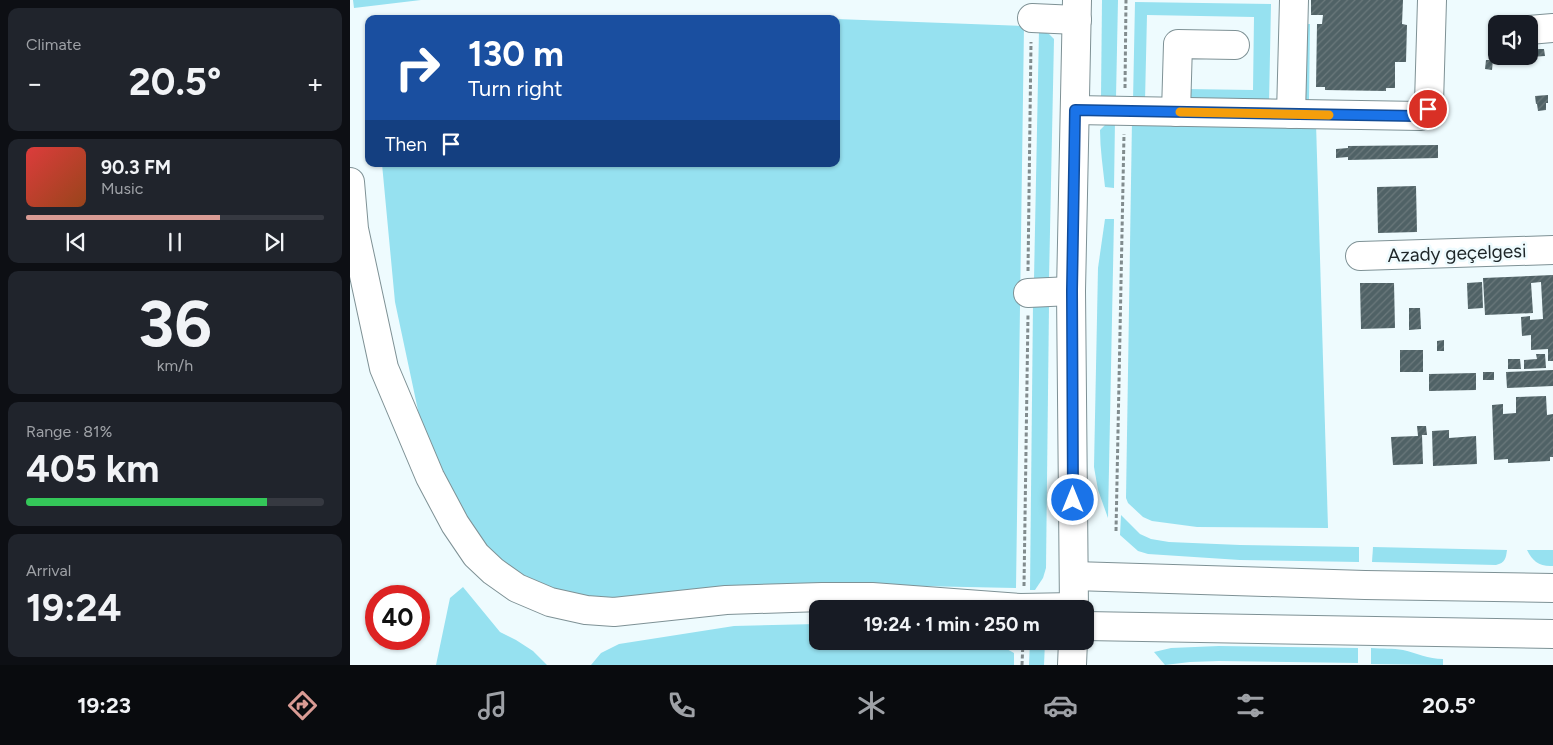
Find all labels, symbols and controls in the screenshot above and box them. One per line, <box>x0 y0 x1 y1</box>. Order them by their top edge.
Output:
map controls <box>1488 15 1538 65</box>
button: sound <box>1488 15 1538 65</box>
text: 130 m <box>468 33 564 75</box>
text: Climate <box>26 35 81 54</box>
icon: right <box>385 35 450 100</box>
text: 20.5° <box>129 59 221 105</box>
text: − <box>26 66 43 100</box>
text: + <box>307 66 324 100</box>
text: Turn right <box>468 75 563 102</box>
pin <box>1407 88 1449 130</box>
icon: arrive <box>1414 95 1442 123</box>
icon: arrive <box>437 130 465 158</box>
text: Then <box>385 133 427 156</box>
text: 90.3 FM <box>101 156 171 179</box>
text: Music <box>101 179 143 198</box>
icon: previous <box>62 228 90 256</box>
icon: pause <box>161 228 189 256</box>
icon: next <box>260 228 288 256</box>
street label: Azady geçelgesi <box>1387 239 1527 267</box>
text: 36 <box>138 284 212 362</box>
text: km/h <box>157 356 193 375</box>
text: Range · 81% <box>26 422 112 441</box>
text: 405 km <box>26 446 159 492</box>
position arrow <box>1046 473 1098 525</box>
text: Arrival <box>26 561 71 580</box>
text: 19:24 <box>26 585 122 631</box>
speed limit sign: 40 <box>365 585 430 650</box>
text: 19:24 · 1 min · 250 m <box>863 613 1040 636</box>
icon: directions <box>285 688 320 723</box>
icon: music <box>475 688 510 723</box>
icon: phone <box>664 688 699 723</box>
icon: climate <box>854 688 889 723</box>
icon: car <box>1043 688 1078 723</box>
icon: filters <box>1233 688 1268 723</box>
text: 19:23 <box>77 692 131 719</box>
text: 20.5° <box>1422 692 1476 719</box>

